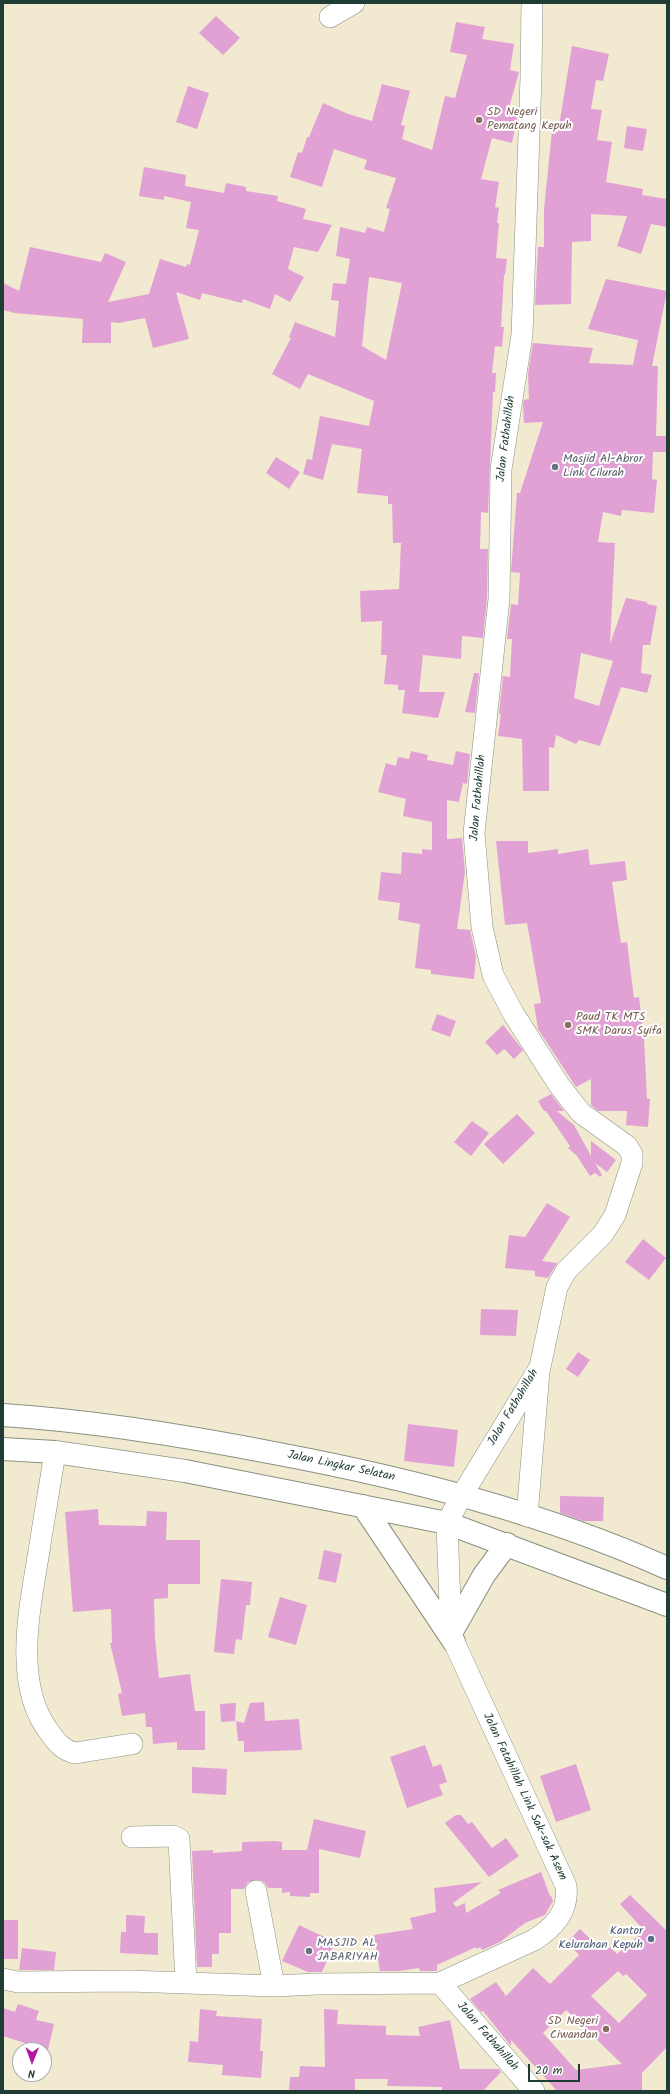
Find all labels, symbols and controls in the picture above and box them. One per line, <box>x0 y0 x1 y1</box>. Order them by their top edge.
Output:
place label: SD Negeri Pematang Kepuh <box>487 106 572 134</box>
marker: SD Negeri Pematang Kepuh <box>474 115 484 125</box>
street label: Jalan Fathahillah <box>495 395 519 483</box>
place label: Masjid Al-Abror Link Cilurah <box>563 453 643 481</box>
marker: Masjid Al-Abror Link Cilurah <box>550 462 560 472</box>
street label: Jalan Fathahillah <box>468 754 490 842</box>
place label: Paud TK MTS SMK Darus Syifa <box>576 1011 662 1039</box>
marker: Paud TK MTS SMK Darus Syifa <box>563 1020 573 1030</box>
street label: Jalan Fathahillah <box>485 1367 543 1449</box>
street label: Jalan Lingkar Selatan <box>286 1449 396 1485</box>
street label: Jalan Fatahillah Link Sak-sak Asem <box>479 1711 569 1883</box>
place label: Kantor Kelurahan Kepuh <box>558 1925 643 1953</box>
marker: Kantor Kelurahan Kepuh <box>646 1934 656 1944</box>
place label: MASJID AL JABARIYAH <box>317 1937 378 1965</box>
marker: MASJID AL JABARIYAH <box>304 1946 314 1956</box>
street label: Jalan Fathahillah <box>453 2000 521 2074</box>
place label: SD Negeri Ciwandan <box>548 2015 598 2043</box>
marker: SD Negeri Ciwandan <box>601 2024 611 2034</box>
north arrow <box>12 2042 52 2082</box>
scale bar <box>530 2056 582 2082</box>
text: 20 m <box>535 2061 562 2080</box>
text: N <box>28 2064 35 2082</box>

